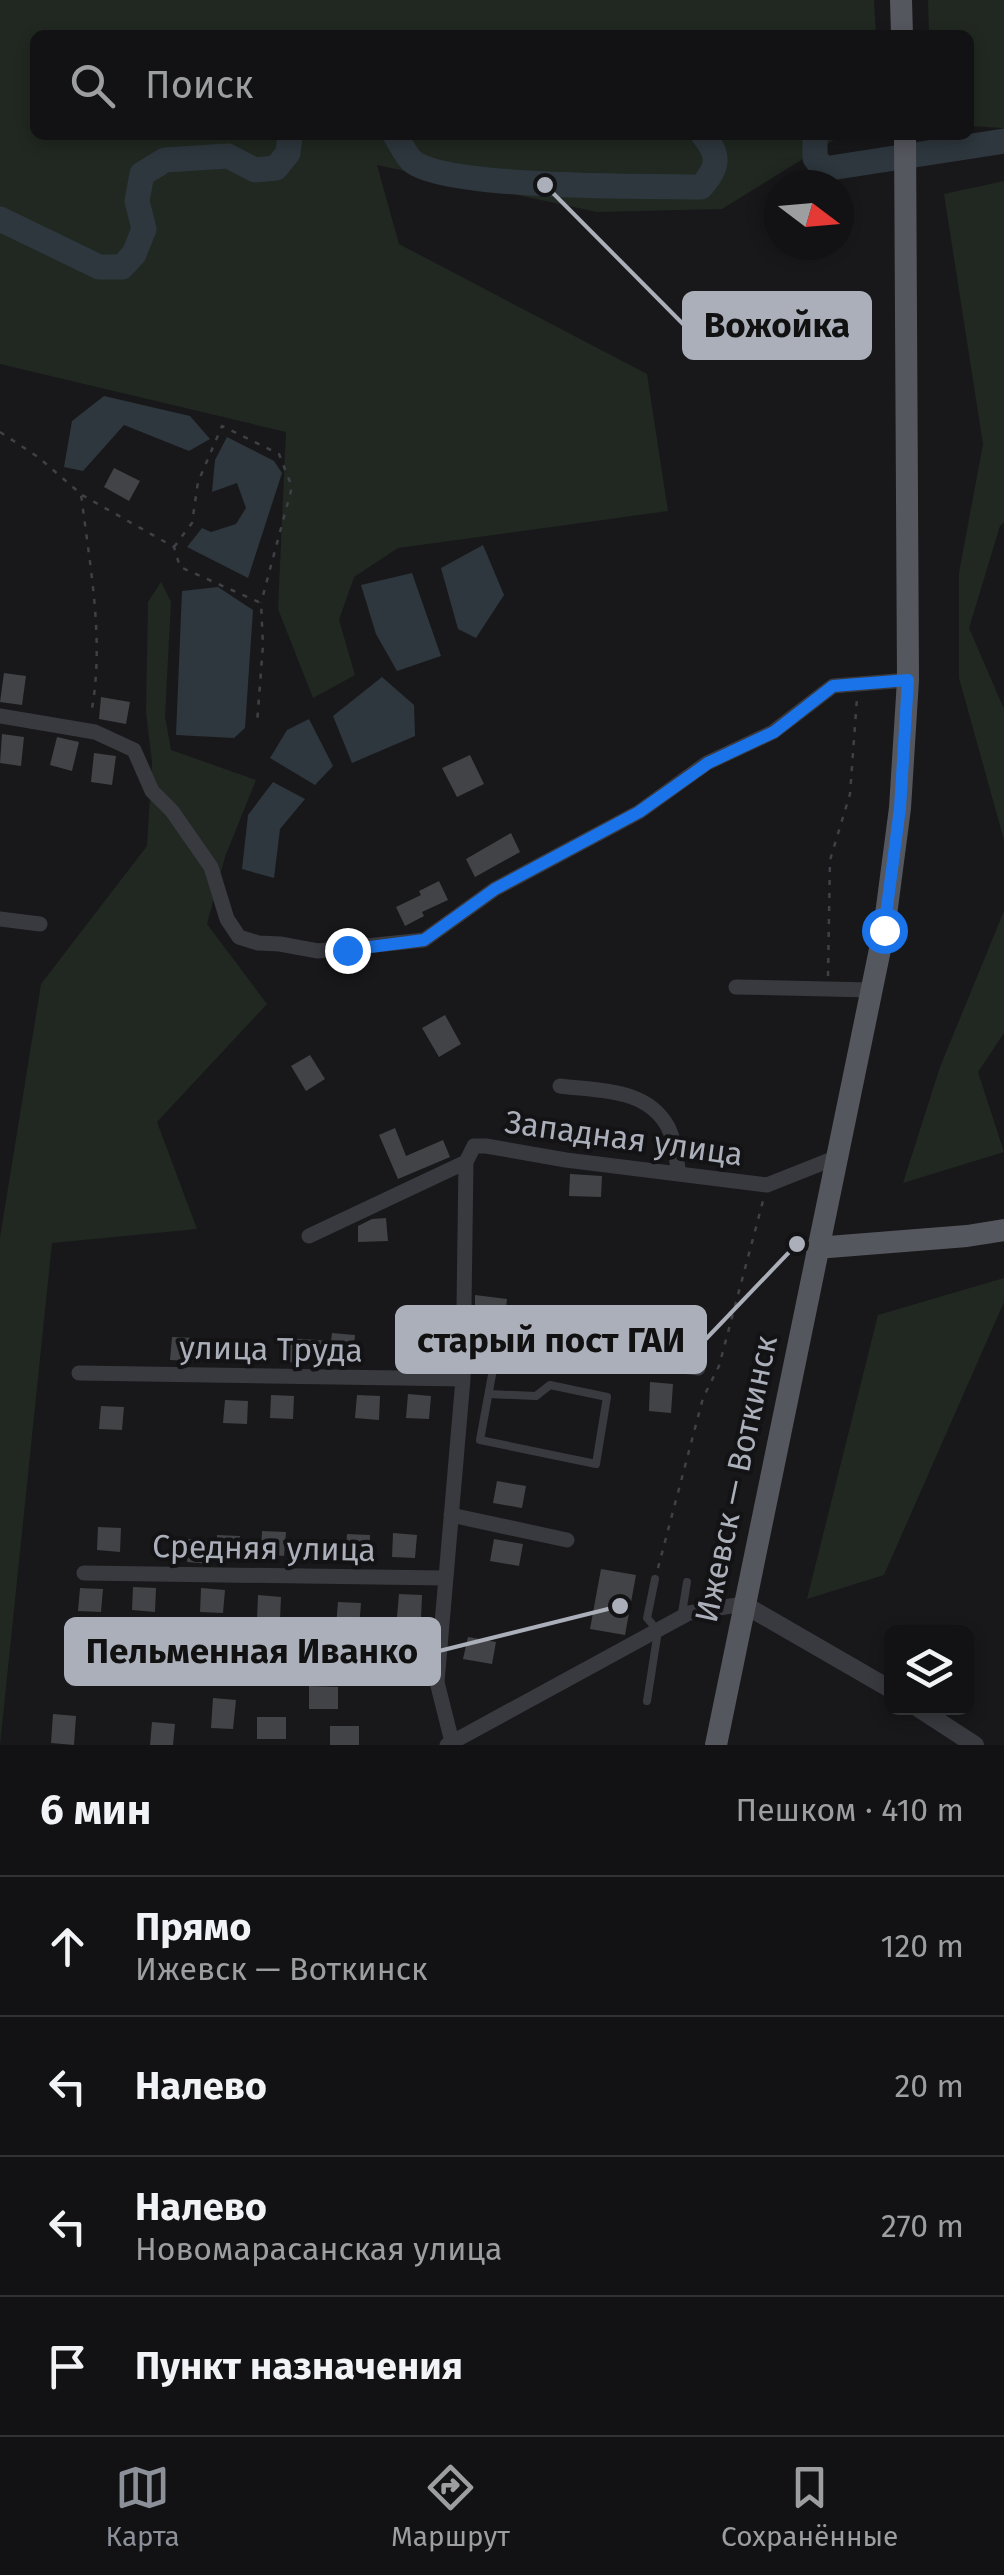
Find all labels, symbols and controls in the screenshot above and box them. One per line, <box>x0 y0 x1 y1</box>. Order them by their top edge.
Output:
search box <box>30 30 974 140</box>
icon: search <box>65 58 120 113</box>
text: Поиск <box>145 62 254 108</box>
north arrow <box>764 170 854 260</box>
callout: Вожойка <box>684 293 870 358</box>
text: Вожойка <box>704 304 850 346</box>
route start <box>862 908 908 954</box>
route end <box>325 928 371 974</box>
street label: Западная улица <box>503 1102 745 1174</box>
callout: старый пост ГАИ <box>397 1307 705 1372</box>
text: старый пост ГАИ <box>417 1319 685 1361</box>
street label: улица Труда <box>179 1328 363 1370</box>
street label: Ижевск — Воткинск <box>687 1332 785 1626</box>
street label: Средняя улица <box>152 1527 376 1569</box>
callout: Пельменная Иванко <box>66 1619 439 1684</box>
map controls <box>884 1625 974 1715</box>
button: layers <box>884 1625 974 1715</box>
text: Пельменная Иванко <box>86 1630 418 1672</box>
text: 6 мин <box>40 1785 151 1835</box>
text: Пешком · 410 m <box>736 1791 964 1829</box>
text: Прямо <box>135 1904 251 1950</box>
icon: ahead <box>40 1919 95 1974</box>
text: 120 m <box>881 1927 964 1965</box>
text: Ижевск — Воткинск <box>135 1950 428 1988</box>
icon: left <box>40 2059 95 2114</box>
text: Налево <box>135 2063 267 2109</box>
text: 20 m <box>894 2067 964 2105</box>
text: Налево <box>135 2184 267 2230</box>
icon: left <box>40 2199 95 2254</box>
text: 270 m <box>881 2207 964 2245</box>
text: Новомарасанская улица <box>135 2230 503 2268</box>
icon: arrive <box>40 2339 95 2394</box>
text: Пункт назначения <box>135 2343 463 2389</box>
tab: Карта <box>106 2460 180 2553</box>
tab: Маршрут <box>391 2460 510 2553</box>
tab: Сохранённые <box>721 2460 898 2553</box>

